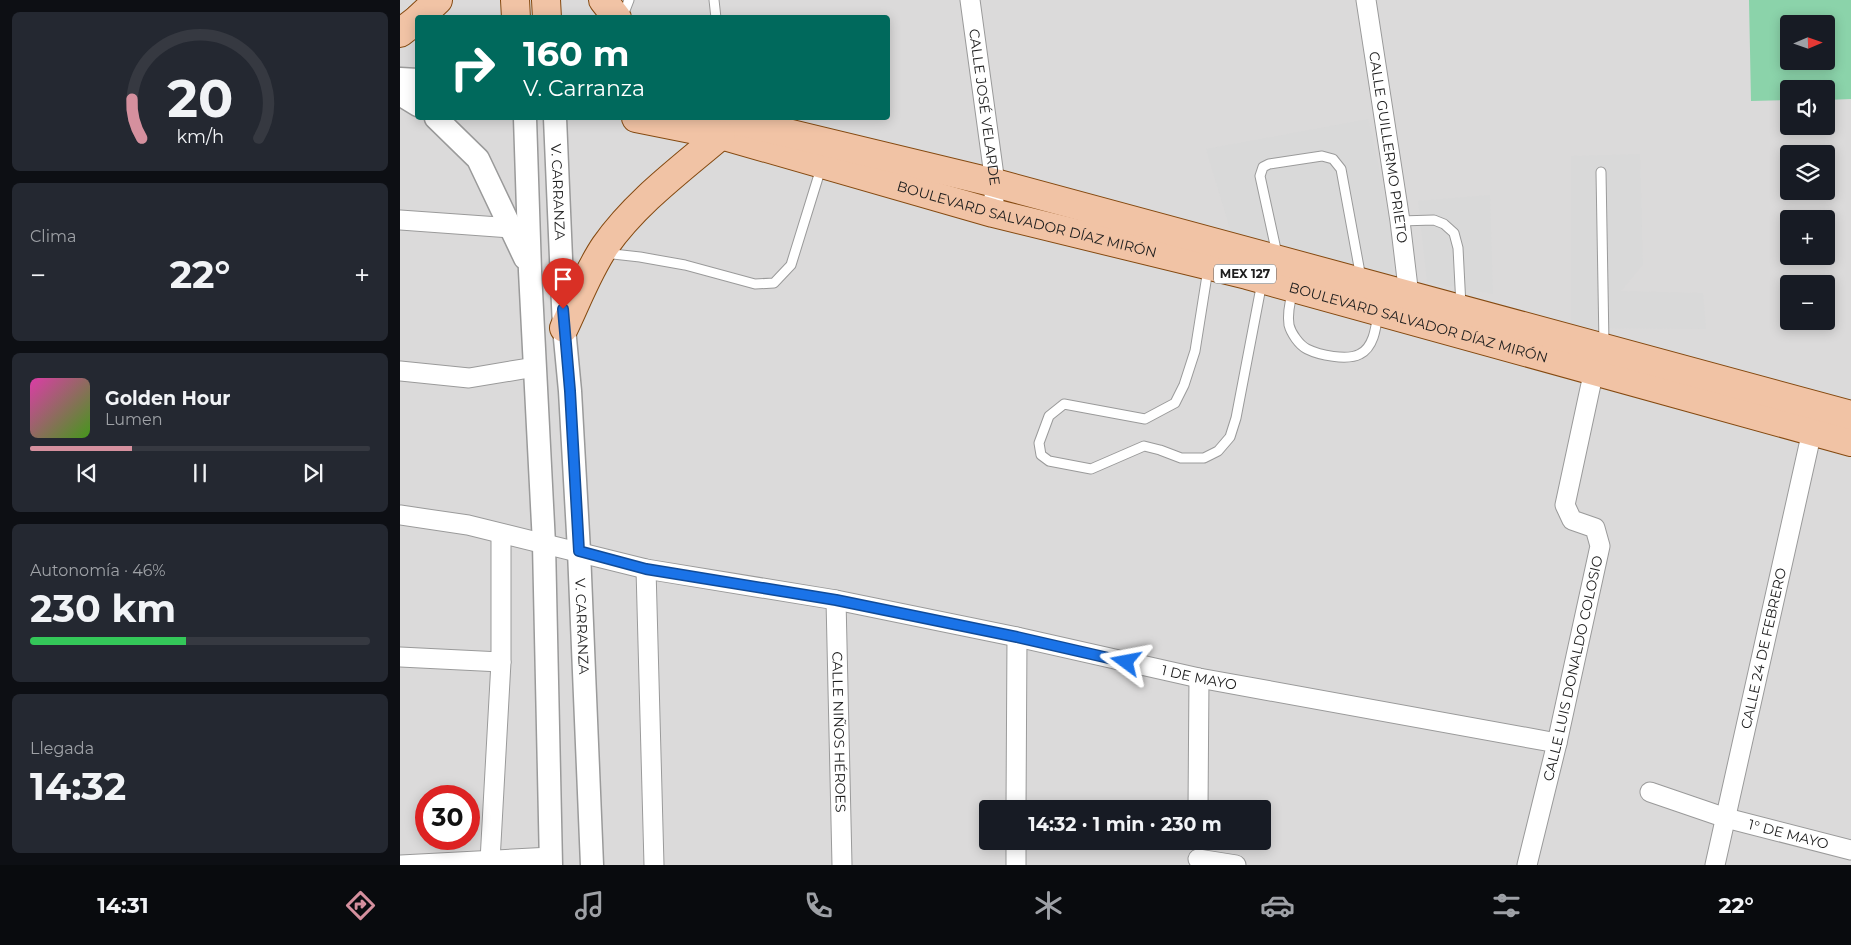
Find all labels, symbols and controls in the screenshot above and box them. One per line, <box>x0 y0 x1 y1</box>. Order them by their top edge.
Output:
north arrow <box>1780 15 1835 70</box>
map controls <box>1780 15 1835 330</box>
street label: CALLE JOSÉ VELARDE <box>965 27 1004 187</box>
text: 160 m <box>523 32 629 75</box>
icon: right <box>440 35 505 100</box>
street label: CALLE GUILLERMO PRIETO <box>1365 50 1412 244</box>
text: 20 <box>167 67 233 130</box>
text: V. Carranza <box>523 75 645 102</box>
button: sound <box>1780 80 1835 135</box>
text: km/h <box>176 126 224 147</box>
street label: V. CARRANZA <box>547 143 569 241</box>
button: layers <box>1780 145 1835 200</box>
street label: BOULEVARD SALVADOR DÍAZ MIRÓN <box>895 177 1159 262</box>
button: + <box>1780 210 1835 265</box>
text: Clima <box>30 227 76 246</box>
text: 22° <box>170 251 230 298</box>
text: − <box>30 258 46 292</box>
text: + <box>354 258 370 292</box>
pin <box>542 258 584 309</box>
road number: MEX 127 <box>1214 264 1276 284</box>
icon: arrive <box>549 265 577 293</box>
button: − <box>1780 275 1835 330</box>
street label: BOULEVARD SALVADOR DÍAZ MIRÓN <box>1287 278 1550 367</box>
text: Golden Hour <box>105 387 231 410</box>
text: Lumen <box>105 410 163 429</box>
icon: previous <box>73 459 101 487</box>
icon: pause <box>186 459 214 487</box>
icon: next <box>299 459 327 487</box>
street label: CALLE LUIS DONALDO COLOSIO <box>1539 554 1607 783</box>
text: Autonomía · 46% <box>30 561 166 580</box>
street label: CALLE 24 DE FEBRERO <box>1737 566 1790 731</box>
street label: V. CARRANZA <box>571 578 593 676</box>
text: 230 km <box>30 585 176 632</box>
position arrow <box>1099 635 1151 687</box>
street label: CALLE NIÑOS HÉROES <box>828 651 850 813</box>
street label: 1 DE MAYO <box>1160 661 1239 694</box>
text: Llegada <box>30 739 94 758</box>
text: 14:32 <box>30 763 126 810</box>
speed limit sign: 30 <box>415 785 480 850</box>
text: 14:32 · 1 min · 230 m <box>1028 813 1222 836</box>
street label: 1° DE MAYO <box>1747 815 1831 853</box>
icon: directions <box>343 888 378 923</box>
icon: music <box>572 888 607 923</box>
icon: phone <box>801 888 836 923</box>
icon: climate <box>1031 888 1066 923</box>
icon: car <box>1260 888 1295 923</box>
icon: filters <box>1489 888 1524 923</box>
text: 14:31 <box>97 892 149 919</box>
text: 22° <box>1719 892 1754 919</box>

